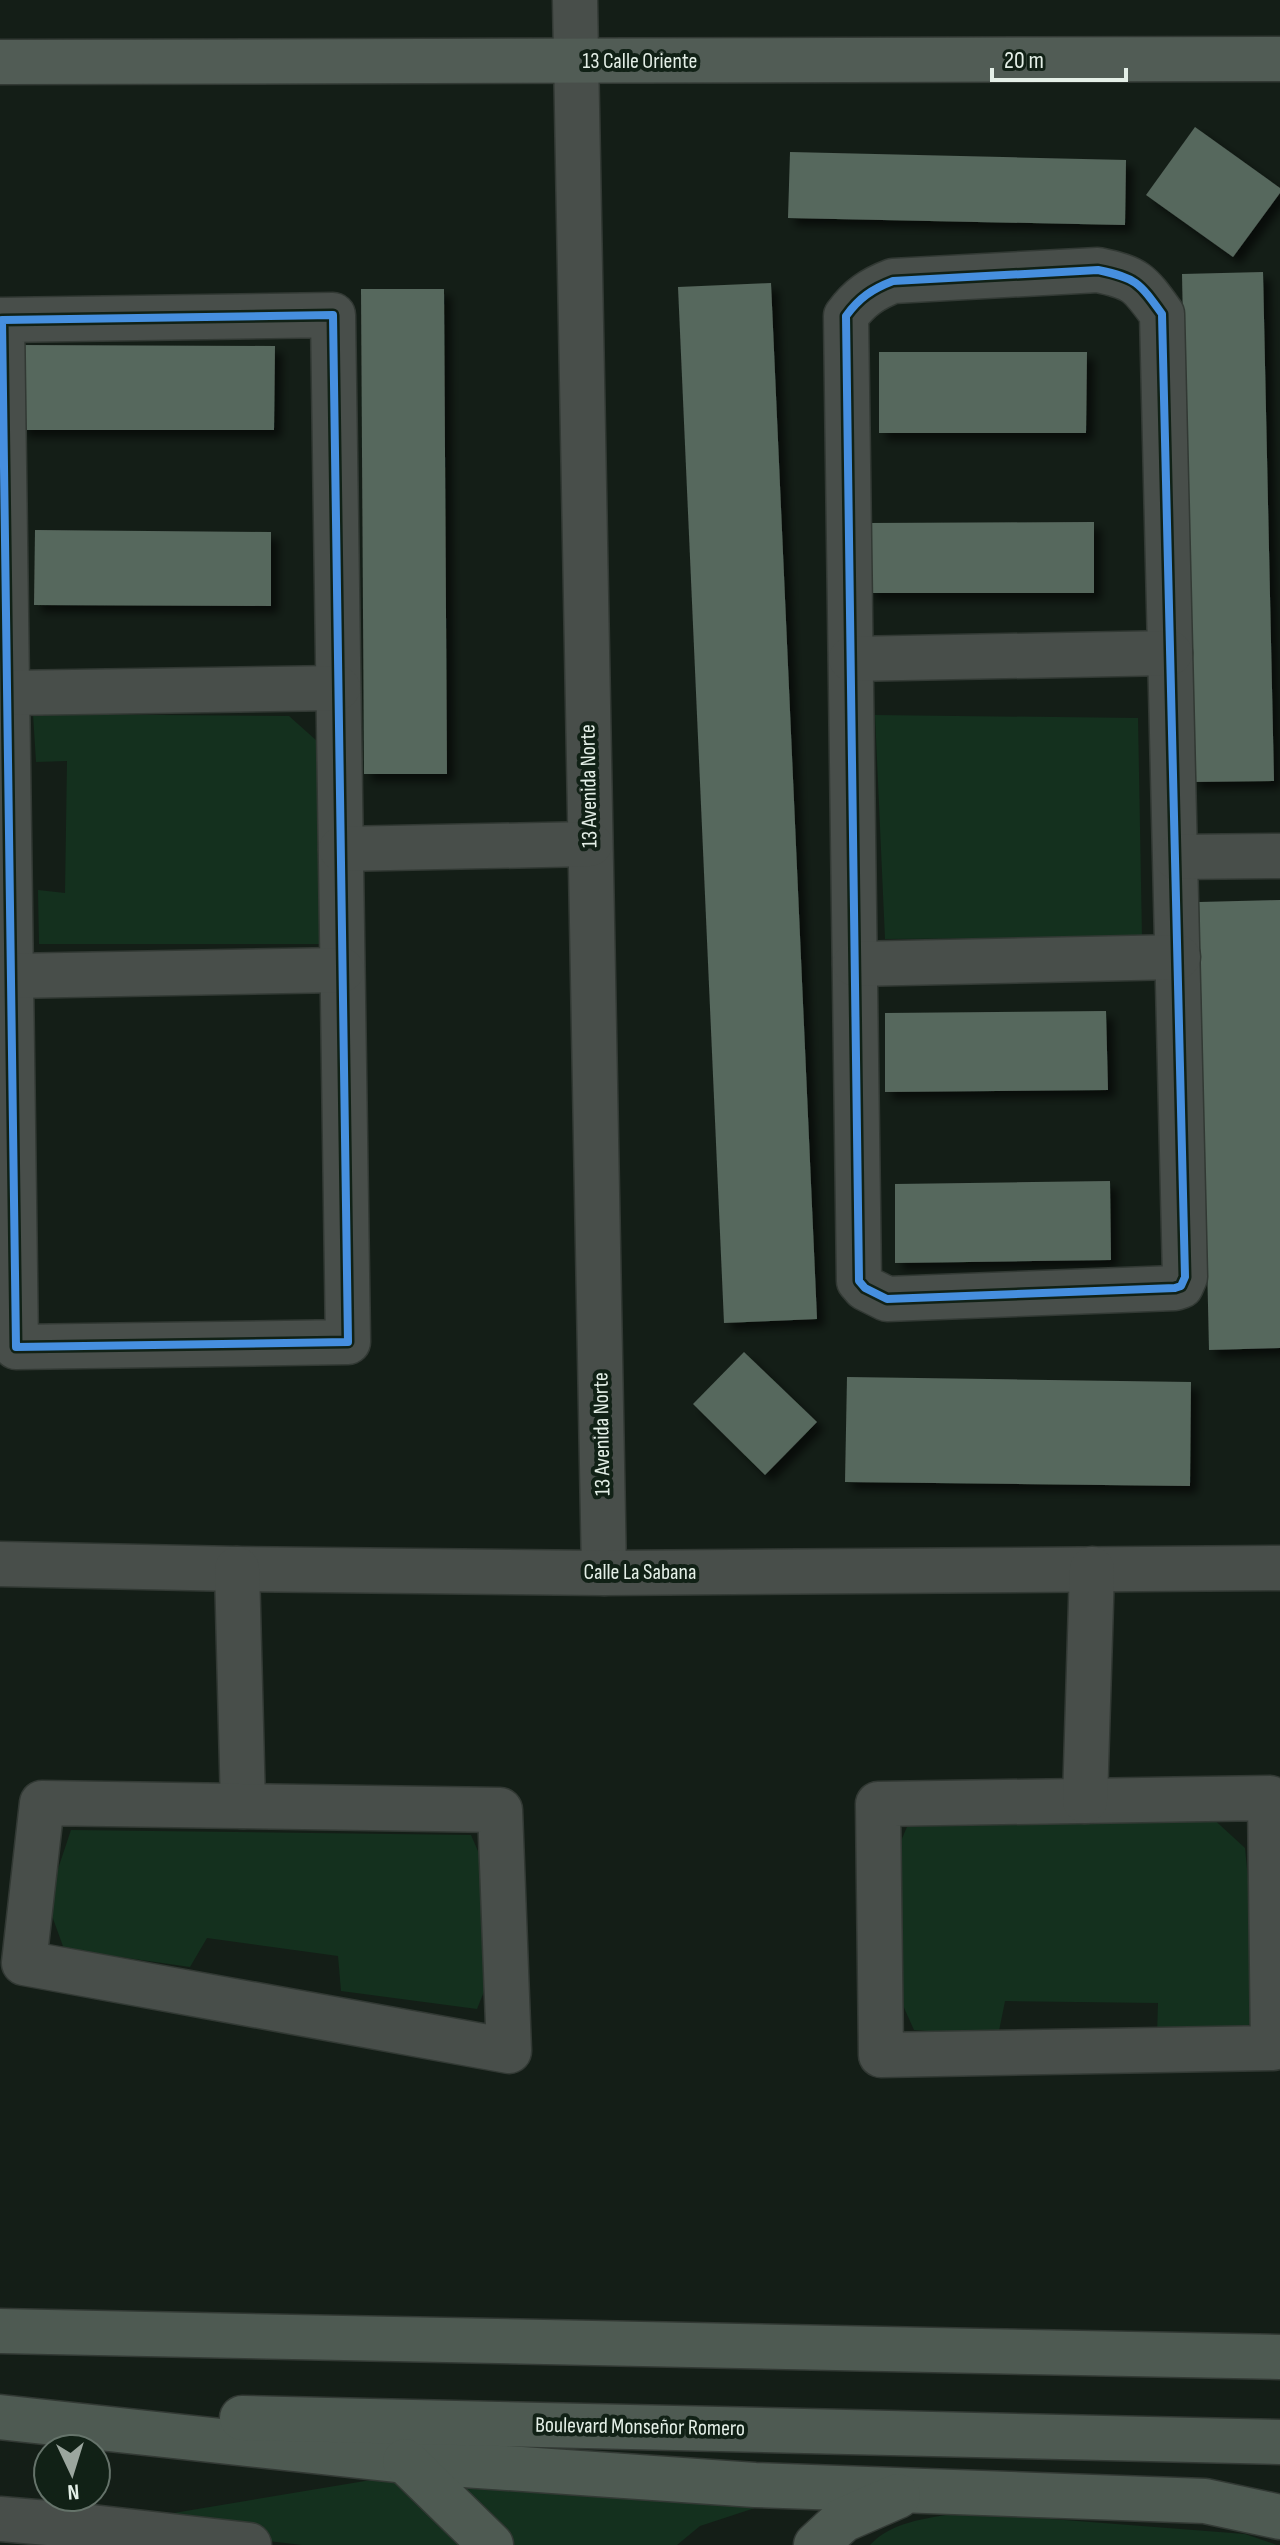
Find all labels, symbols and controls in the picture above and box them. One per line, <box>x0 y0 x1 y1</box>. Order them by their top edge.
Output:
scale bar <box>992 32 1126 82</box>
text: 20 m <box>1004 46 1044 75</box>
street label: 13 Calle Oriente <box>583 48 697 75</box>
street label: 13 Avenida Norte <box>574 724 604 848</box>
street label: 13 Avenida Norte <box>587 1372 617 1496</box>
street label: Calle La Sabana <box>584 1559 696 1586</box>
street label: Boulevard Monseñor Romero <box>535 2412 745 2442</box>
north arrow <box>32 2433 112 2513</box>
text: N <box>66 2478 80 2505</box>

